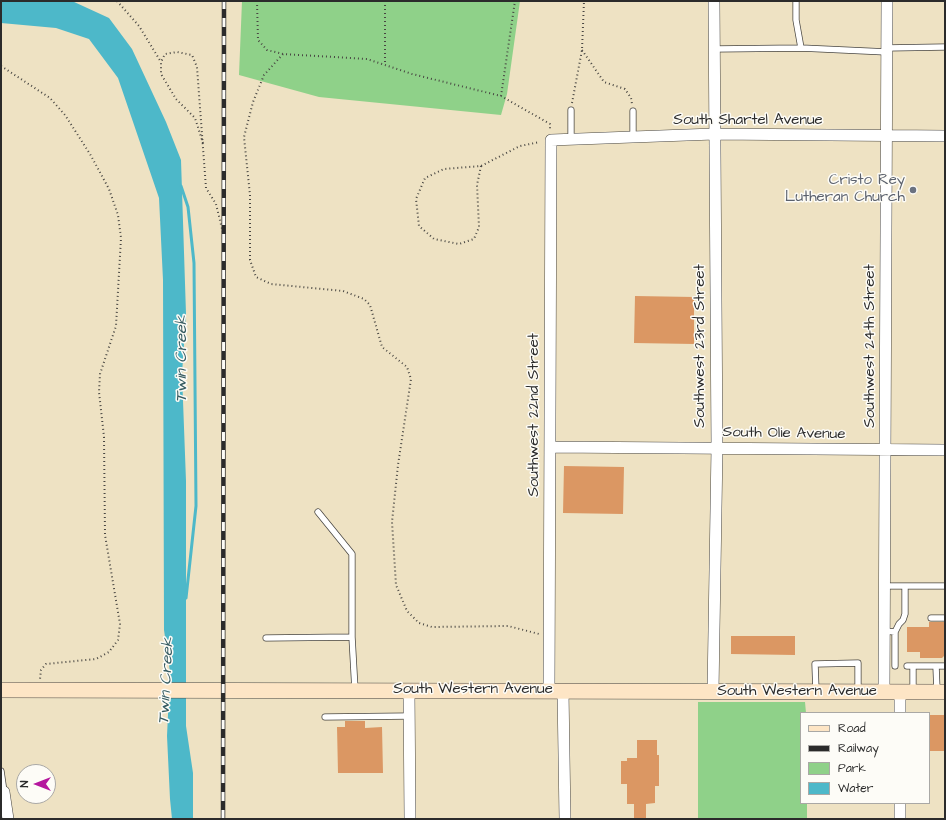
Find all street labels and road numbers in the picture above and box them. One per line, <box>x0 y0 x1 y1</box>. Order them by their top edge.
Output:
street label: South Shartel Avenue <box>673 112 823 130</box>
street label: Southwest 23rd Street <box>692 264 710 428</box>
street label: Southwest 24th Street <box>862 264 880 428</box>
street label: Southwest 22nd Street <box>526 333 544 497</box>
street label: South Olie Avenue <box>722 424 846 444</box>
street label: South Western Avenue <box>393 681 553 699</box>
street label: South Western Avenue <box>717 683 877 701</box>

